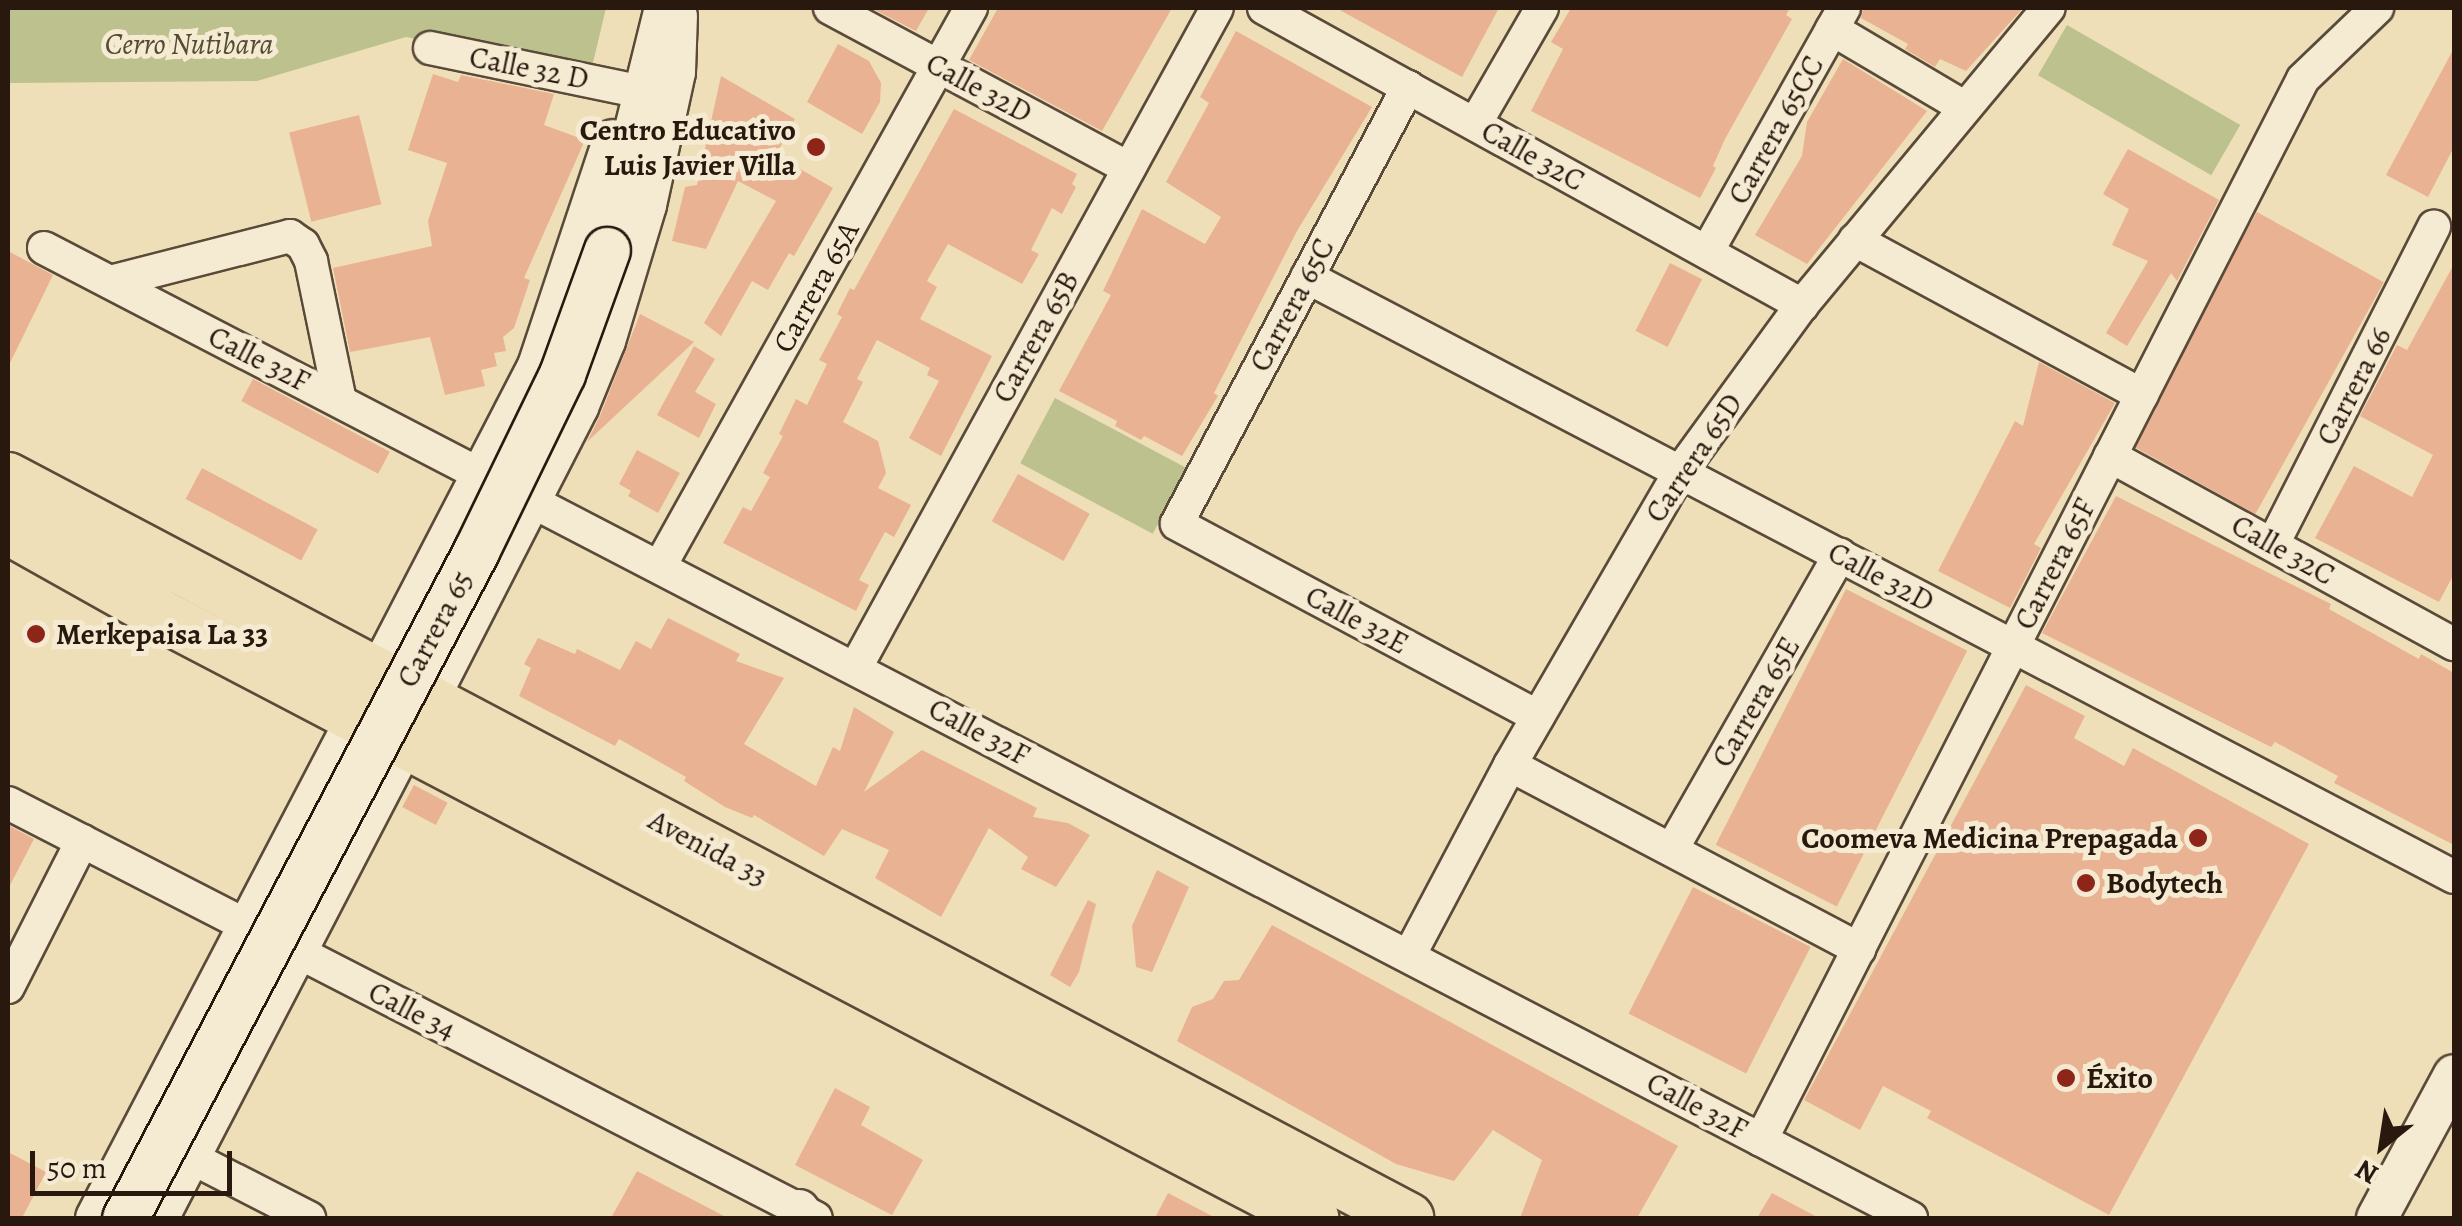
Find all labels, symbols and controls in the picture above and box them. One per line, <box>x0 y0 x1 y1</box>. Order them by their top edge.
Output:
park label: Cerro Nutibara <box>105 26 273 62</box>
street label: Calle 32 D <box>466 39 592 97</box>
street label: Calle 32D <box>920 45 1038 131</box>
street label: Carrera 65CC <box>1721 50 1831 210</box>
place label: Centro Educativo Luis Javier Villa <box>580 112 796 182</box>
street label: Calle 32C <box>1475 113 1591 199</box>
marker: Centro Educativo Luis Javier Villa <box>805 136 827 158</box>
street label: Carrera 65A <box>765 215 867 359</box>
street label: Carrera 65C <box>1242 232 1342 378</box>
street label: Carrera 65B <box>985 265 1087 409</box>
street label: Calle 32F <box>202 318 316 400</box>
street label: Carrera 66 <box>2309 321 2399 451</box>
street label: Carrera 65D <box>1638 387 1750 529</box>
street label: Carrera 65F <box>2007 493 2103 635</box>
street label: Calle 32C <box>2225 507 2341 593</box>
street label: Calle 32D <box>1822 534 1940 620</box>
street label: Carrera 65 <box>389 565 481 693</box>
street label: Calle 32E <box>1299 578 1415 662</box>
place label: Merkepaisa La 33 <box>56 616 268 652</box>
marker: Merkepaisa La 33 <box>25 623 47 645</box>
street label: Carrera 65E <box>1704 630 1808 774</box>
street label: Calle 32F <box>922 691 1036 773</box>
street label: Avenida 33 <box>643 802 773 894</box>
place label: Coomeva Medicina Prepagada <box>1801 820 2178 856</box>
marker: Coomeva Medicina Prepagada <box>2187 827 2209 849</box>
place label: Bodytech <box>2106 865 2223 901</box>
marker: Bodytech <box>2075 872 2097 894</box>
street label: Calle 34 <box>362 974 462 1048</box>
place label: Éxito <box>2086 1060 2153 1096</box>
street label: Calle 32F <box>1640 1065 1754 1147</box>
marker: Éxito <box>2055 1067 2077 1089</box>
north arrow <box>2332 1096 2432 1196</box>
scale bar <box>35 1131 238 1193</box>
text: 50 m <box>47 1148 107 1188</box>
text: N <box>2349 1150 2385 1194</box>

